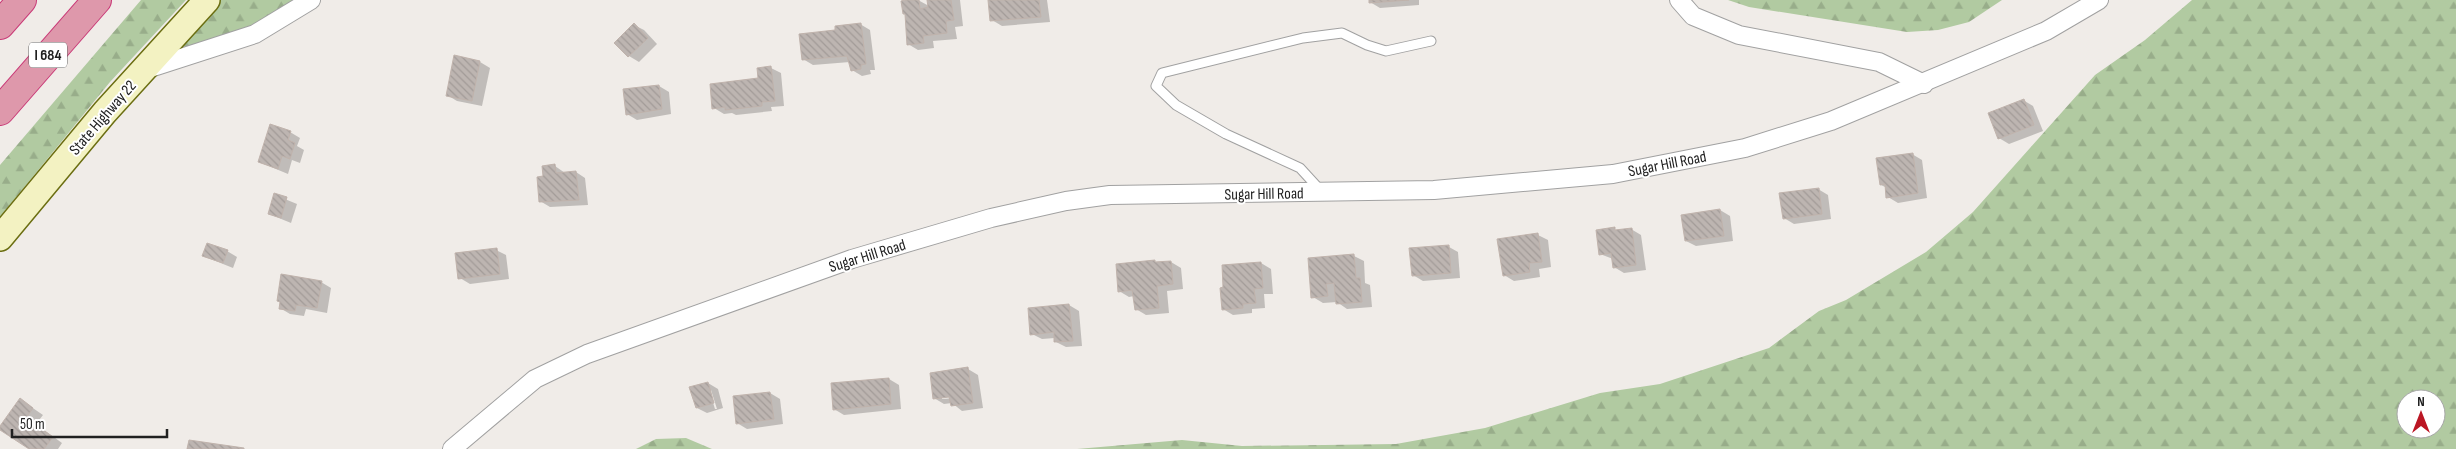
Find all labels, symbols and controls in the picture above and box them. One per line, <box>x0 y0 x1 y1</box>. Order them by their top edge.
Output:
road number: I 684 <box>29 42 67 68</box>
street label: State Highway 22 <box>66 77 141 159</box>
street label: Sugar Hill Road <box>1627 148 1708 181</box>
street label: Sugar Hill Road <box>1224 184 1304 205</box>
street label: Sugar Hill Road <box>827 236 908 277</box>
north arrow <box>2396 389 2446 439</box>
text: N <box>2417 393 2425 410</box>
scale bar <box>12 406 168 438</box>
text: 50 m <box>20 415 45 434</box>

